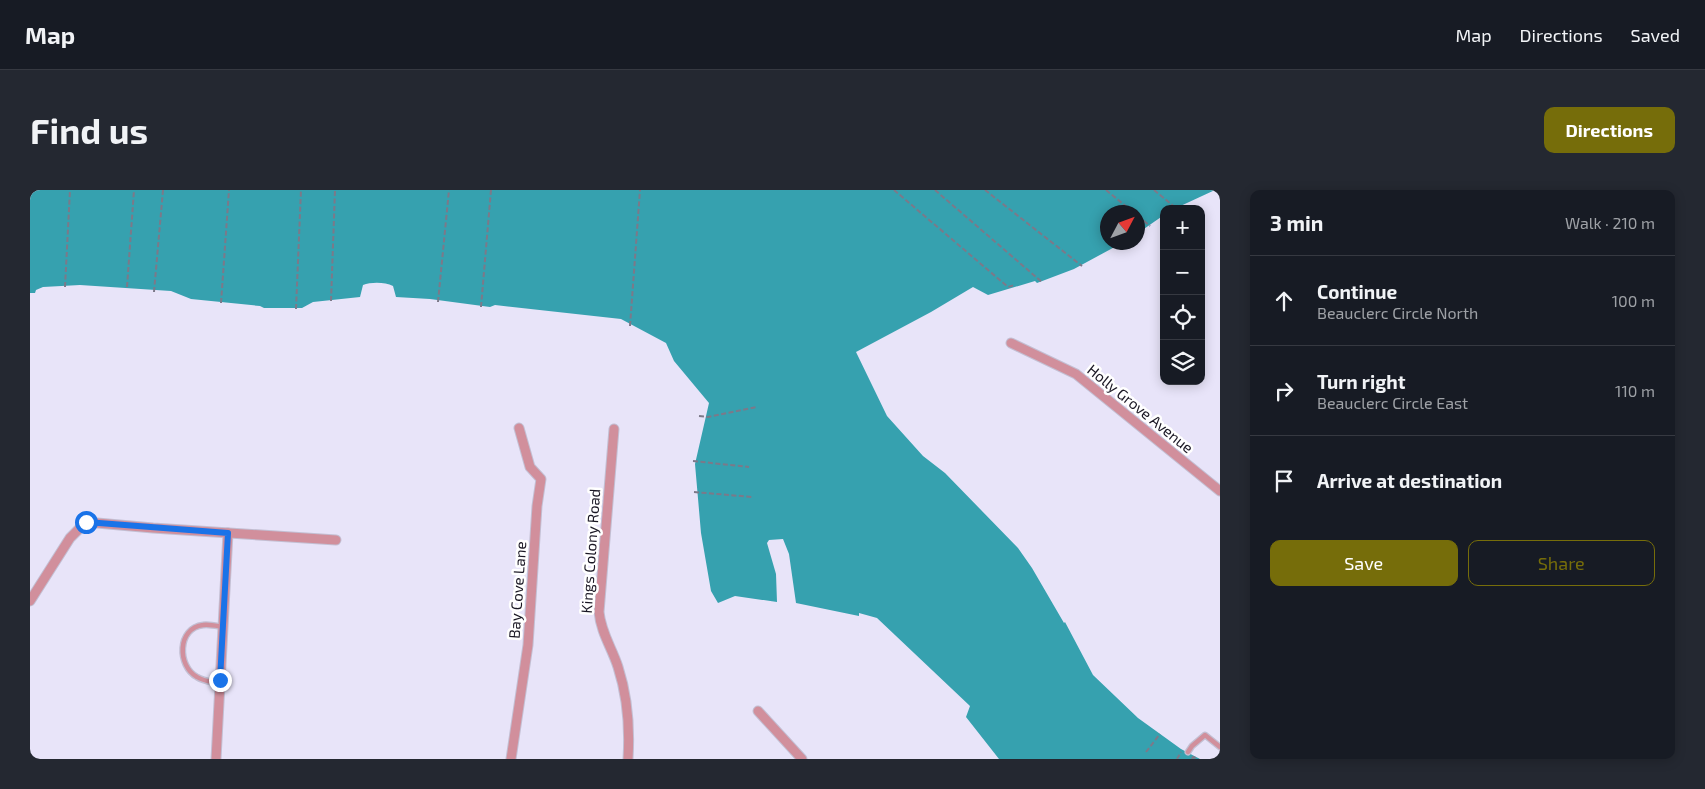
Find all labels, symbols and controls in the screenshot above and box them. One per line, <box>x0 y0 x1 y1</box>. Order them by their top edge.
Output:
text: Map <box>25 20 75 49</box>
text: Map <box>1455 24 1492 46</box>
text: Directions <box>1520 24 1603 46</box>
text: Saved <box>1631 24 1680 46</box>
button: Directions <box>1544 107 1675 153</box>
text: Find us <box>30 109 148 151</box>
north arrow <box>1100 205 1145 250</box>
map controls <box>1160 205 1205 385</box>
button: + <box>1160 205 1205 250</box>
text: 3 min <box>1270 210 1323 235</box>
text: Walk · 210 m <box>1565 213 1655 232</box>
button: − <box>1160 250 1205 295</box>
text: Continue <box>1317 280 1397 303</box>
icon: ahead <box>1270 287 1298 315</box>
text: 100 m <box>1612 291 1655 310</box>
button: locate <box>1160 295 1205 340</box>
text: Beauclerc Circle North <box>1317 303 1478 322</box>
button: layers <box>1160 340 1205 385</box>
street label: Holly Grove Avenue <box>1084 360 1197 456</box>
text: Turn right <box>1317 370 1405 393</box>
icon: right <box>1270 377 1298 405</box>
text: 110 m <box>1615 381 1655 400</box>
text: Beauclerc Circle East <box>1317 393 1468 412</box>
icon: arrive <box>1270 467 1298 495</box>
text: Arrive at destination <box>1317 469 1502 492</box>
street label: Kings Colony Road <box>577 488 603 614</box>
route start <box>75 511 98 534</box>
button: Save <box>1270 540 1458 586</box>
button: Share <box>1468 540 1655 586</box>
street label: Bay Cove Lane <box>505 541 529 639</box>
route end <box>209 669 232 692</box>

